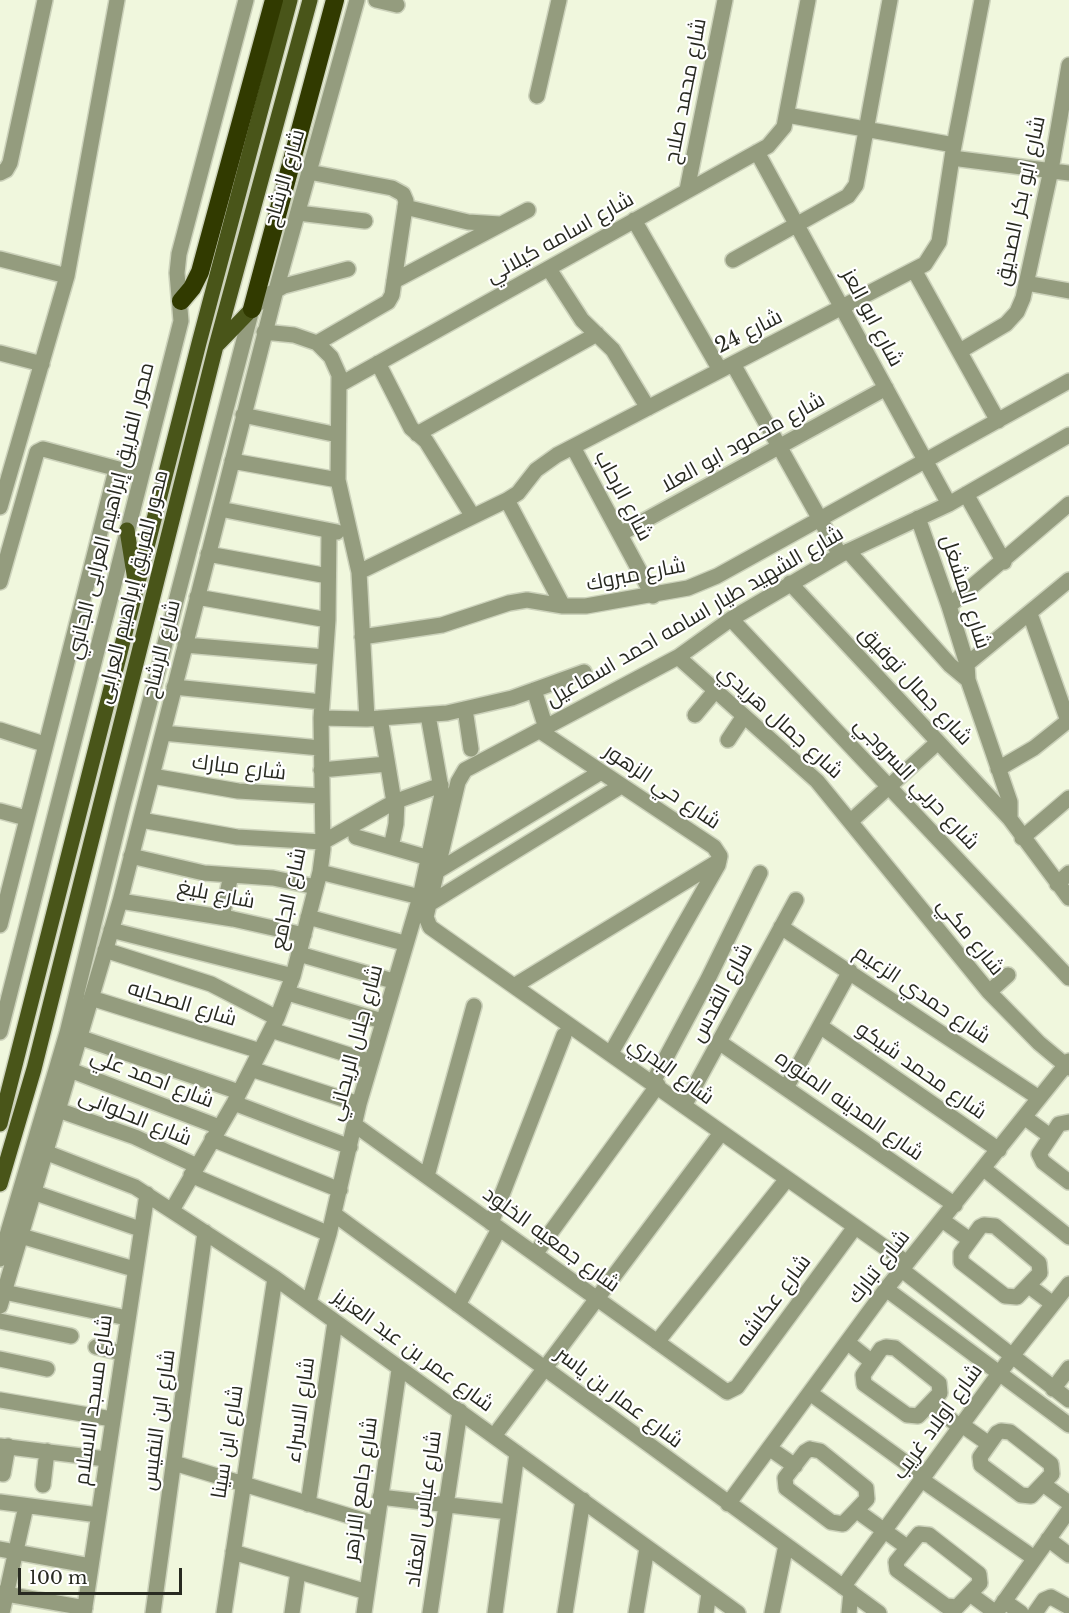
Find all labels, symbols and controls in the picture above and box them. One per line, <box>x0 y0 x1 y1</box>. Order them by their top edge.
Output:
street label: شارع محمد صلاح <box>660 16 712 166</box>
street label: شارع ابو بكر الصديق <box>991 114 1051 288</box>
street label: شارع الرشاح <box>259 126 311 230</box>
street label: شارع اسامه كيلاني <box>482 187 638 289</box>
street label: شارع ابو العز <box>836 265 908 371</box>
street label: شارع 24 <box>711 304 787 360</box>
street label: محور الفريق إبراهيم العرابى الجانبي <box>62 360 160 662</box>
street label: شارع محمود ابو العلا <box>657 387 829 499</box>
street label: شارع الرحاب <box>589 446 657 546</box>
street label: محور الفريق إبراهيم العرابى <box>92 468 174 706</box>
street label: شارع الشهيد طيار اسامه احمد اسماعيل <box>542 521 848 713</box>
street label: شارع المشغل <box>935 532 995 652</box>
street label: شارع مبروك <box>584 553 688 597</box>
street label: شارع الرشاح <box>138 597 186 701</box>
street label: شارع جمال توفيق <box>853 621 977 751</box>
street label: شارع جمال هريدي <box>712 659 848 785</box>
street label: شارع حربي السروجي <box>848 713 984 855</box>
street label: شارع حي الزهور <box>599 739 725 835</box>
street label: شارع مبارك <box>191 750 287 786</box>
street label: شارع الجامع <box>266 846 312 952</box>
street label: شارع بليغ <box>175 875 257 915</box>
street label: شارع مكي <box>931 893 1009 981</box>
street label: شارع القدس <box>685 939 759 1047</box>
street label: شارع حمدي الزعيم <box>849 940 995 1050</box>
street label: شارع جلال الريحاني <box>323 962 389 1124</box>
street label: شارع الصحابه <box>124 975 240 1033</box>
street label: شارع محمد شيكو <box>851 1017 991 1125</box>
street label: شارع البدري <box>623 1031 719 1111</box>
street label: شارع احمد علي <box>87 1044 217 1114</box>
street label: شارع المدينه المنوره <box>770 1045 928 1167</box>
street label: شارع الحلوانى <box>75 1084 195 1152</box>
street label: شارع جمعيه الخلود <box>478 1182 624 1298</box>
street label: شارع تبارك <box>842 1225 916 1309</box>
street label: شارع عكاشه <box>731 1250 817 1352</box>
street label: شارع عمر بن عبد العزيز <box>328 1284 498 1418</box>
street label: شارع مسجد الاسلام <box>70 1313 118 1487</box>
street label: شارع عمار بن ياسر <box>551 1342 687 1454</box>
street label: شارع ابن النفيس <box>137 1348 181 1492</box>
street label: شارع الاسراء <box>281 1356 321 1464</box>
street label: شارع اولاد غريب <box>888 1359 988 1485</box>
street label: شارع ابن سينا <box>207 1383 249 1501</box>
street label: شارع جامع الازهر <box>338 1415 384 1563</box>
street label: شارع عباس العقاد <box>401 1429 447 1589</box>
scale bar <box>21 1556 184 1594</box>
text: 100 m <box>29 1567 87 1589</box>

